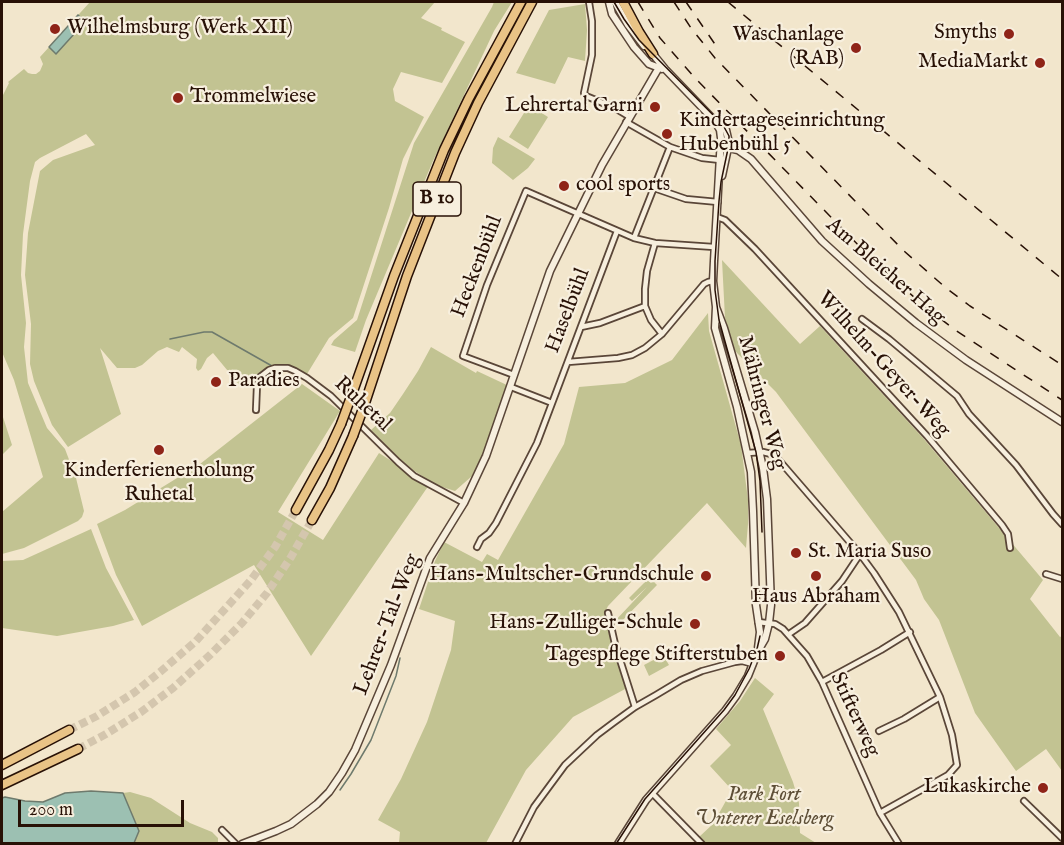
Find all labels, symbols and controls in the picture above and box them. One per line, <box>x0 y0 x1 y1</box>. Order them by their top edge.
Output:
place label: Wilhelmsburg (Werk XII) <box>67 16 293 42</box>
place label: Smyths <box>934 21 997 47</box>
marker: Wilhelmsburg (Werk XII) <box>48 22 62 36</box>
place label: Waschanlage (RAB) <box>733 23 844 73</box>
marker: Smyths <box>1002 27 1016 41</box>
marker: Waschanlage (RAB) <box>849 41 863 55</box>
place label: MediaMarkt <box>918 50 1028 76</box>
marker: MediaMarkt <box>1033 56 1047 70</box>
place label: Trommelwiese <box>190 85 316 111</box>
marker: Trommelwiese <box>171 91 185 105</box>
place label: Lehrertal Garni <box>505 94 643 120</box>
marker: Lehrertal Garni <box>648 100 662 114</box>
place label: Kindertageseinrichtung Hubenbühl 5 <box>679 109 885 159</box>
marker: Kindertageseinrichtung Hubenbühl 5 <box>660 127 674 141</box>
place label: cool sports <box>576 173 670 199</box>
marker: cool sports <box>557 179 571 193</box>
road number: B 10 <box>413 182 461 216</box>
street label: Heckenbühl <box>447 212 509 322</box>
street label: Am Bleicher Hag <box>820 213 950 331</box>
street label: Haselbühl <box>541 265 597 357</box>
street label: Wilhelm-Geyer-Weg <box>811 287 955 443</box>
street label: Mähringer Weg <box>731 333 791 473</box>
place label: Paradies <box>228 369 300 395</box>
street label: Ruhetal <box>328 372 396 438</box>
marker: Paradies <box>209 375 223 389</box>
marker: Kinderferienerholung Ruhetal <box>152 443 166 457</box>
place label: Kinderferienerholung Ruhetal <box>64 459 254 509</box>
place label: St. Maria Suso <box>808 540 931 566</box>
marker: St. Maria Suso <box>789 546 803 560</box>
street label: Lehrer-Tal-Weg <box>350 551 426 699</box>
place label: Hans-Multscher-Grundschule <box>429 563 694 589</box>
marker: Hans-Multscher-Grundschule <box>699 569 713 583</box>
marker: Haus Abraham <box>809 569 823 583</box>
place label: Haus Abraham <box>752 585 880 611</box>
place label: Hans-Zulliger-Schule <box>489 611 683 637</box>
marker: Hans-Zulliger-Schule <box>688 617 702 631</box>
place label: Tagespflege Stifterstuben <box>546 643 768 669</box>
marker: Tagespflege Stifterstuben <box>773 649 787 663</box>
street label: Stifterweg <box>823 669 885 761</box>
place label: Lukaskirche <box>923 775 1031 801</box>
marker: Lukaskirche <box>1036 781 1050 795</box>
park label: Park Fort Unterer Eselsberg <box>695 783 833 833</box>
scale bar <box>21 788 188 826</box>
text: 200 m <box>29 799 73 822</box>

